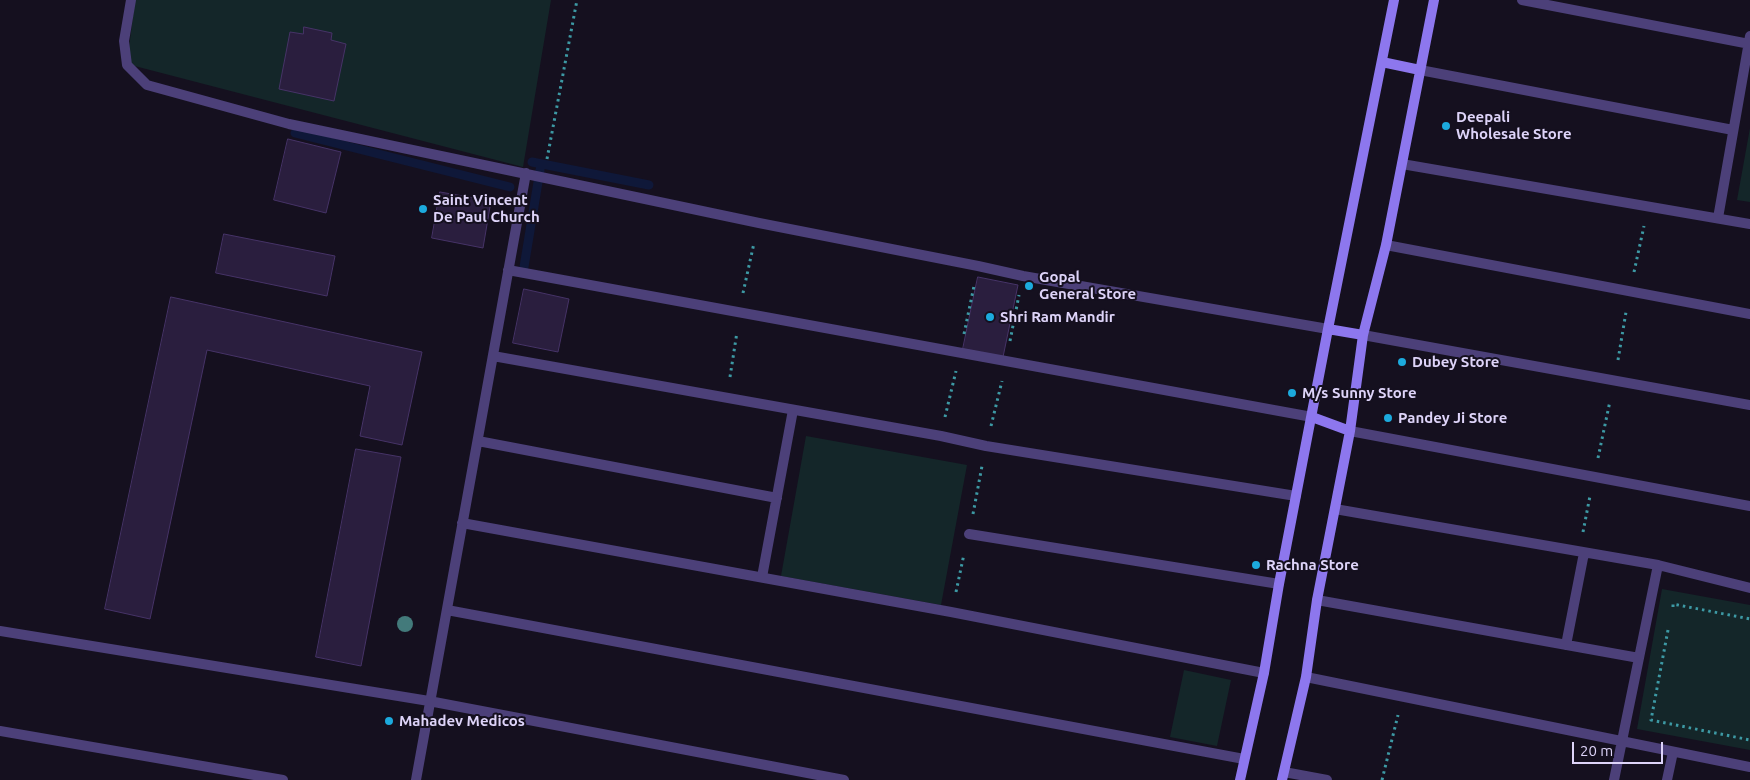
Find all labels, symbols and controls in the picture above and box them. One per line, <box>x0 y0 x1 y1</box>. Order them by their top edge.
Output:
place label: Deepali Wholesale Store <box>1456 108 1572 143</box>
marker: Deepali Wholesale Store <box>1440 120 1452 132</box>
place label: Saint Vincent De Paul Church <box>433 191 540 226</box>
marker: Saint Vincent De Paul Church <box>417 203 429 215</box>
place label: Gopal General Store <box>1039 268 1136 303</box>
marker: Gopal General Store <box>1023 280 1035 292</box>
place label: Shri Ram Mandir <box>1000 308 1115 326</box>
marker: Shri Ram Mandir <box>984 311 996 323</box>
place label: Dubey Store <box>1412 353 1499 371</box>
marker: Dubey Store <box>1396 356 1408 368</box>
place label: M/s Sunny Store <box>1302 384 1417 402</box>
marker: M/s Sunny Store <box>1286 387 1298 399</box>
place label: Pandey Ji Store <box>1398 409 1507 427</box>
marker: Pandey Ji Store <box>1382 412 1394 424</box>
place label: Rachna Store <box>1266 556 1359 574</box>
marker: Rachna Store <box>1250 559 1262 571</box>
place label: Mahadev Medicos <box>399 712 525 730</box>
marker: Mahadev Medicos <box>383 715 395 727</box>
scale bar <box>1575 732 1666 764</box>
text: 20 m <box>1580 742 1613 759</box>

